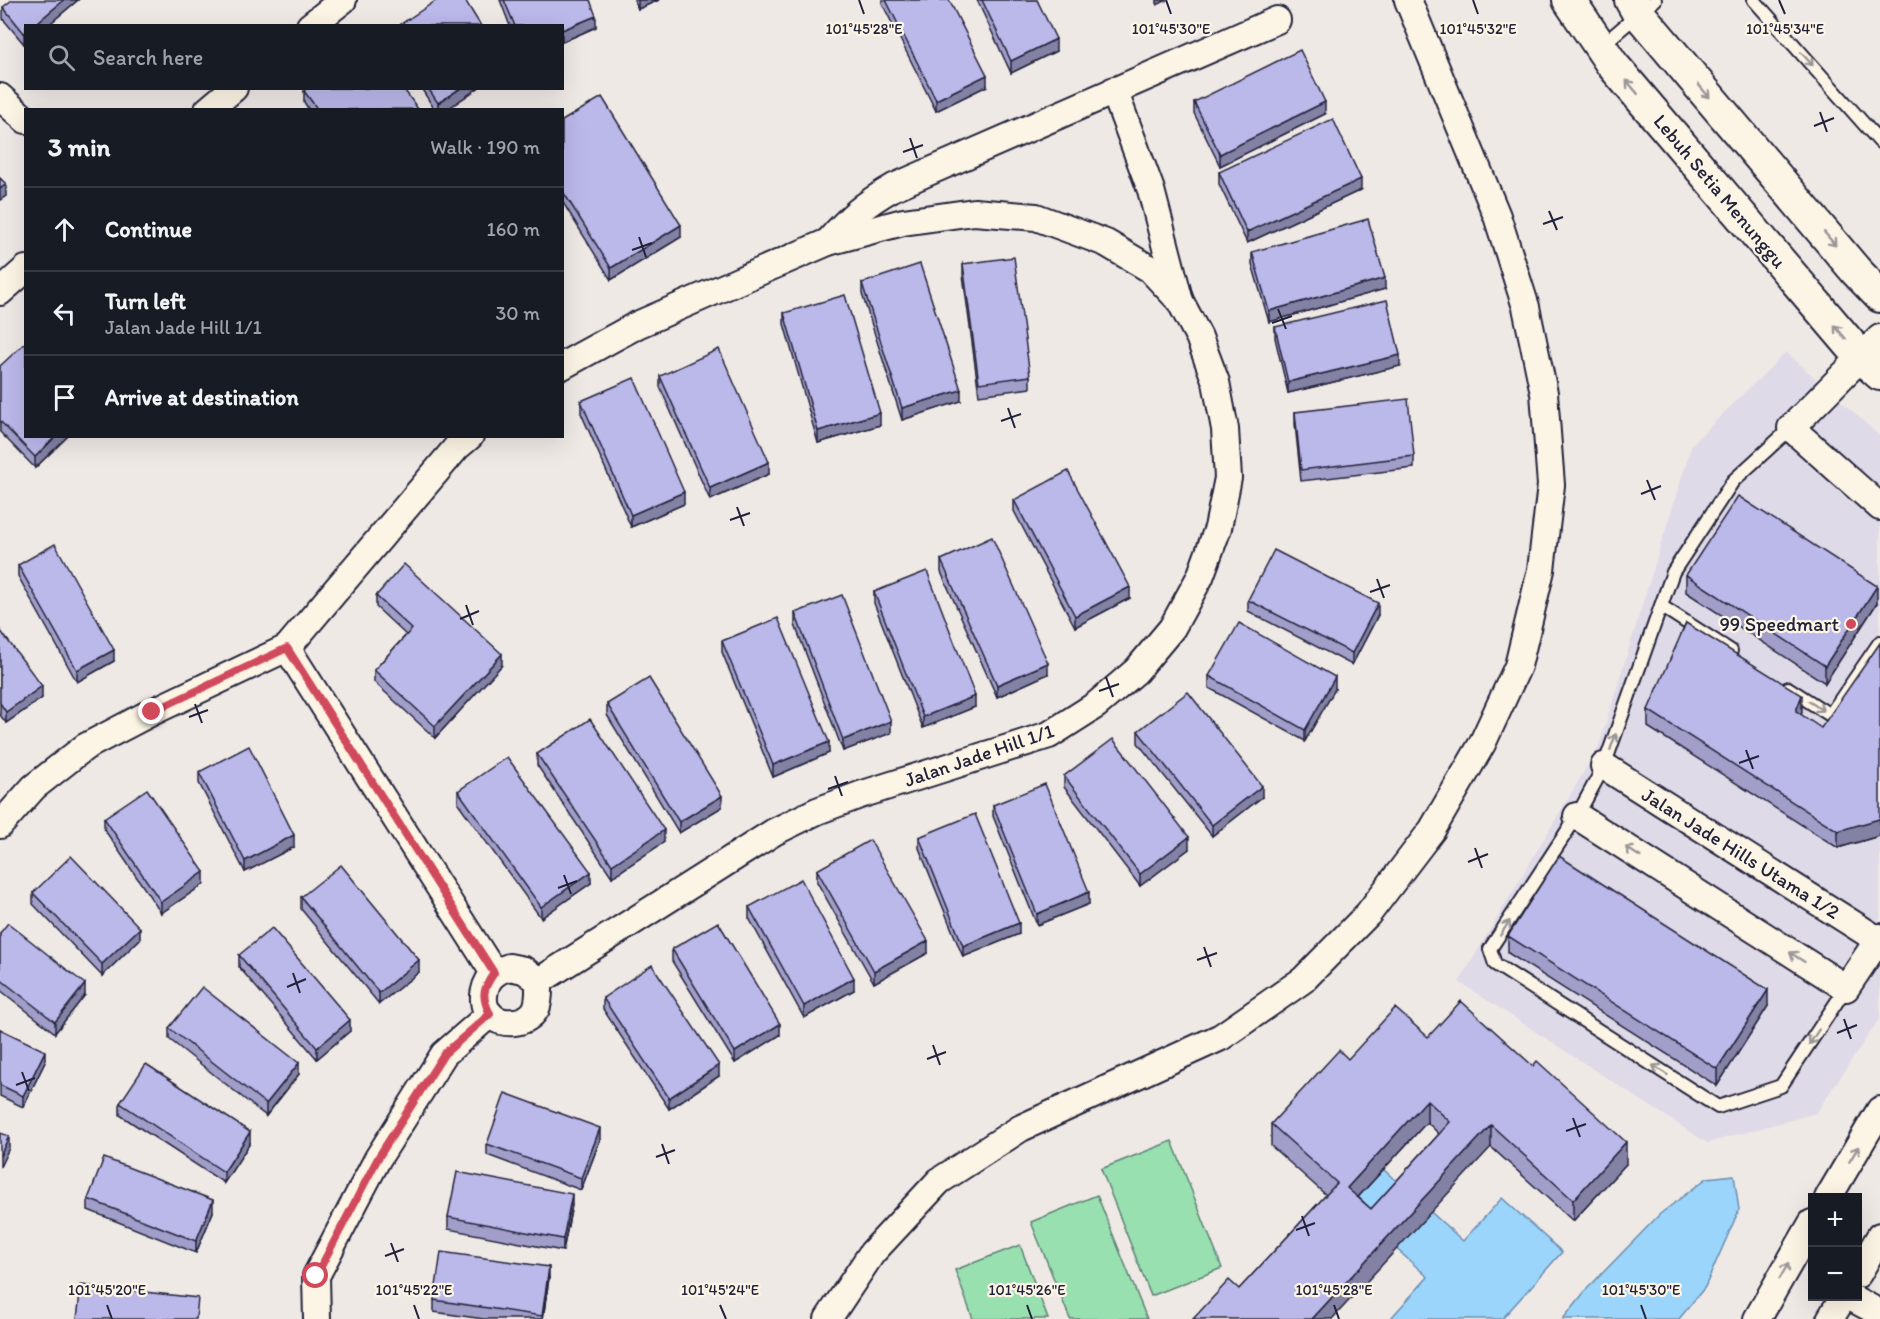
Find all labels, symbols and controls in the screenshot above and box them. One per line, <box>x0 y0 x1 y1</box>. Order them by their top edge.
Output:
text: 101°45'28"E <box>825 20 903 38</box>
text: 101°45'30"E <box>1132 20 1210 38</box>
text: 101°45'32"E <box>1439 20 1517 38</box>
text: 101°45'34"E <box>1746 20 1824 38</box>
search box <box>24 24 564 90</box>
icon: search <box>45 41 78 74</box>
text: Search here <box>93 44 203 71</box>
one-way arrow <box>1800 51 1814 66</box>
one-way arrow <box>1625 80 1639 95</box>
one-way arrow <box>1697 83 1710 99</box>
street label: Lebuh Setia Menunggu <box>1649 109 1791 273</box>
text: 3 min <box>48 131 110 163</box>
text: Walk · 190 m <box>430 135 540 159</box>
icon: ahead <box>48 213 81 246</box>
text: Continue <box>105 216 192 243</box>
text: 160 m <box>487 217 540 241</box>
one-way arrow <box>1823 231 1836 247</box>
text: Turn left <box>105 288 186 315</box>
icon: left <box>48 297 81 330</box>
text: 30 m <box>495 301 540 325</box>
text: Jalan Jade Hill 1/1 <box>105 315 262 339</box>
one-way arrow <box>1833 325 1847 340</box>
icon: arrive <box>48 381 81 414</box>
text: Arrive at destination <box>105 384 299 411</box>
place label: 99 Speedmart <box>1719 612 1840 636</box>
marker: 99 Speedmart <box>1844 617 1858 631</box>
route end <box>138 698 164 724</box>
one-way arrow <box>1807 700 1824 712</box>
street label: Jalan Jade Hill 1/1 <box>901 718 1057 792</box>
one-way arrow <box>1609 733 1620 751</box>
street label: Jalan Jade Hills Utama 1/2 <box>1638 782 1845 924</box>
one-way arrow <box>1624 845 1641 858</box>
one-way arrow <box>1498 919 1511 936</box>
one-way arrow <box>1789 950 1806 962</box>
one-way arrow <box>1808 1028 1820 1045</box>
one-way arrow <box>1652 1063 1669 1075</box>
one-way arrow <box>1848 1146 1860 1163</box>
map controls <box>1808 1193 1862 1301</box>
button: + <box>1808 1193 1862 1247</box>
button: − <box>1808 1247 1862 1301</box>
route start <box>302 1262 328 1288</box>
one-way arrow <box>1778 1263 1790 1280</box>
text: 101°45'20"E <box>68 1281 146 1299</box>
text: 101°45'22"E <box>376 1281 452 1299</box>
text: 101°45'24"E <box>681 1281 759 1299</box>
text: 101°45'26"E <box>989 1281 1065 1299</box>
text: 101°45'28"E <box>1295 1281 1373 1299</box>
text: 101°45'30"E <box>1602 1281 1680 1299</box>

